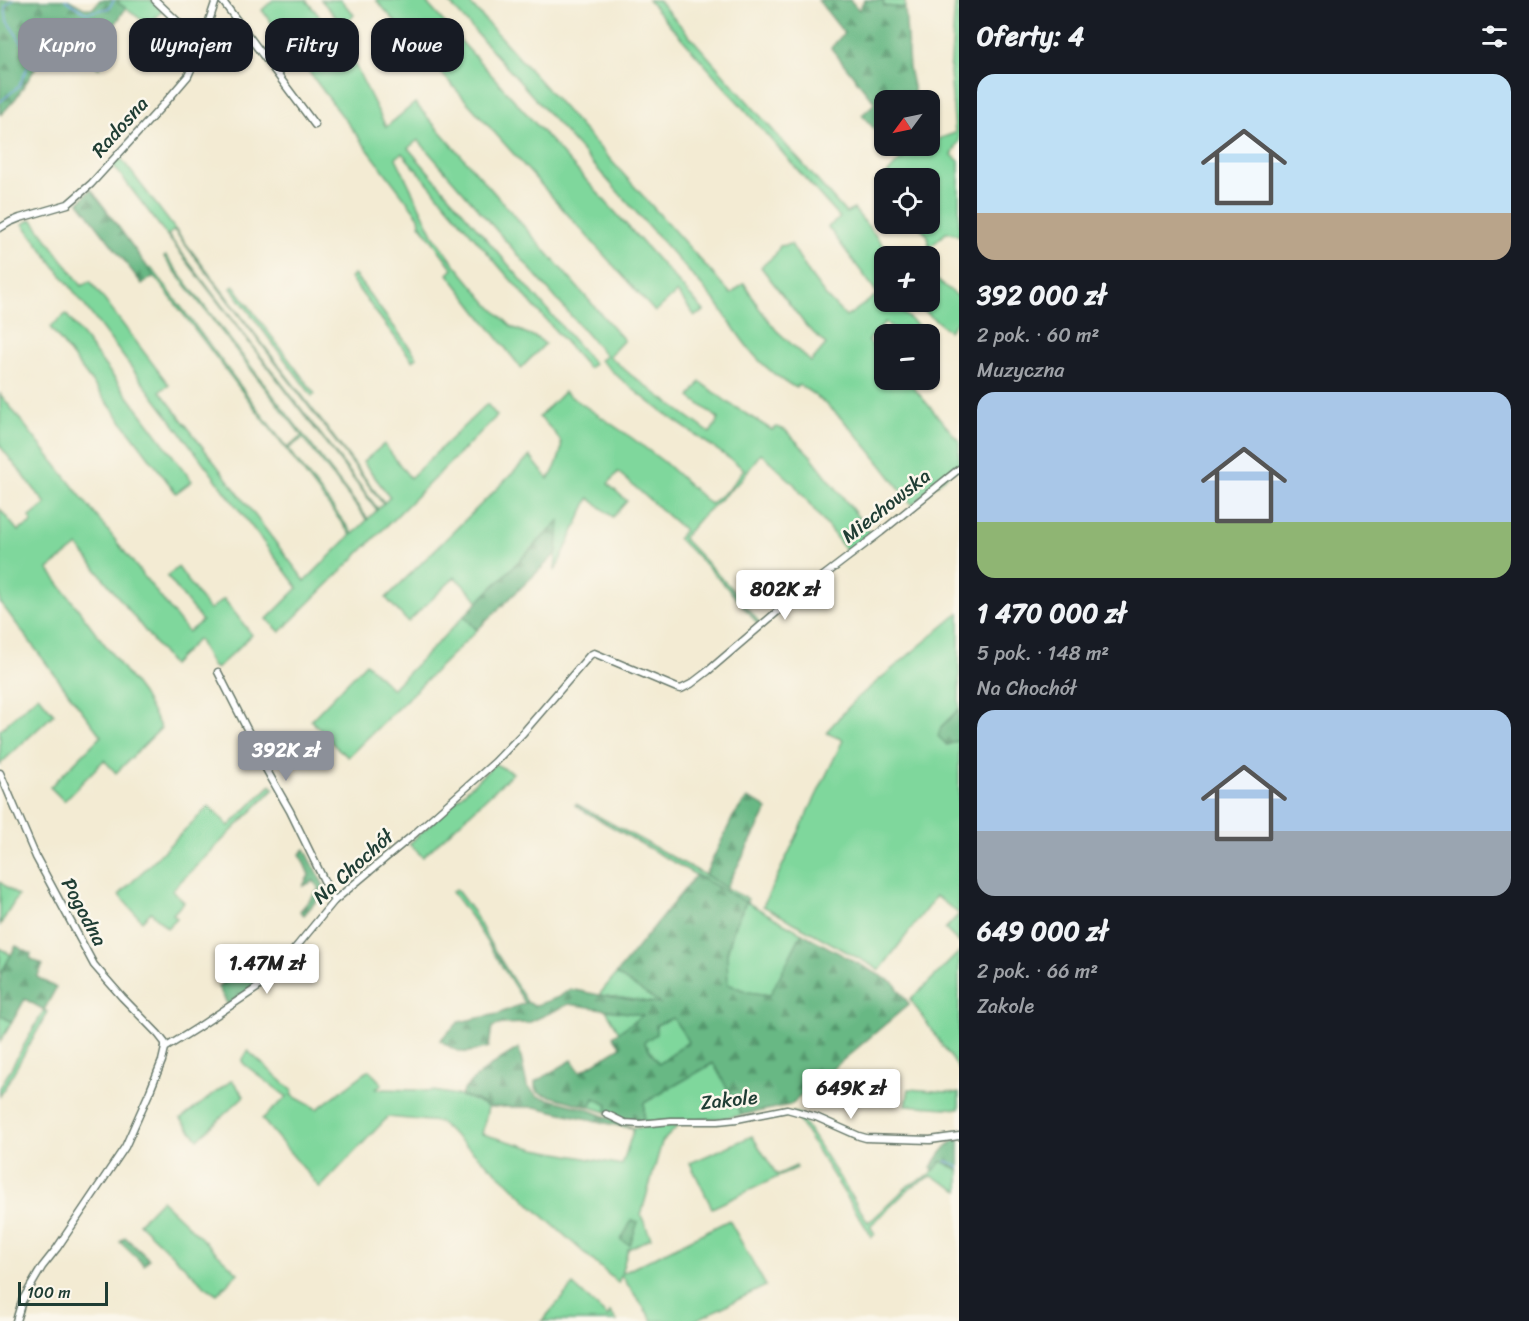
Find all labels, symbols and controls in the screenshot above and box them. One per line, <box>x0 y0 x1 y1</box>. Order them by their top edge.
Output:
text: Oferty: 4 <box>977 13 1084 59</box>
chip: Kupno <box>18 18 117 72</box>
chip: Wynajem <box>129 18 253 72</box>
chip: Filtry <box>265 18 359 72</box>
chip: Nowe <box>371 18 464 72</box>
icon: filters <box>1478 20 1511 53</box>
street label: Radosna <box>83 88 157 166</box>
north arrow <box>874 90 940 156</box>
map controls <box>874 90 940 390</box>
icon: home <box>1190 113 1298 221</box>
button: locate <box>874 168 940 234</box>
button: + <box>874 246 940 312</box>
text: 392 000 zł <box>977 272 1106 318</box>
text: 2 pok. · 60 m² <box>977 318 1099 353</box>
button: − <box>874 324 940 390</box>
text: Muzyczna <box>977 353 1064 388</box>
icon: home <box>1190 431 1298 539</box>
street label: Miechowska <box>833 460 939 552</box>
pin: 802K zł <box>730 570 840 621</box>
text: 802K zł <box>750 572 820 607</box>
text: 1 470 000 zł <box>977 590 1126 636</box>
text: 5 pok. · 148 m² <box>977 636 1109 671</box>
text: Na Chochół <box>977 671 1076 706</box>
pin: 392K zł <box>231 731 341 782</box>
text: 392K zł <box>252 733 320 768</box>
icon: home <box>1190 749 1298 857</box>
street label: Na Chochół <box>304 820 403 913</box>
street label: Pogodna <box>51 871 117 953</box>
text: 649 000 zł <box>977 908 1108 954</box>
pin: 1.47M zł <box>205 944 329 995</box>
text: 1.47M zł <box>229 946 305 981</box>
text: 2 pok. · 66 m² <box>977 954 1098 989</box>
text: Zakole <box>977 989 1034 1024</box>
pin: 649K zł <box>796 1069 906 1120</box>
text: 649K zł <box>816 1071 886 1106</box>
street label: Zakole <box>699 1080 760 1120</box>
text: 100 m <box>27 1278 71 1307</box>
scale bar <box>18 1279 108 1306</box>

